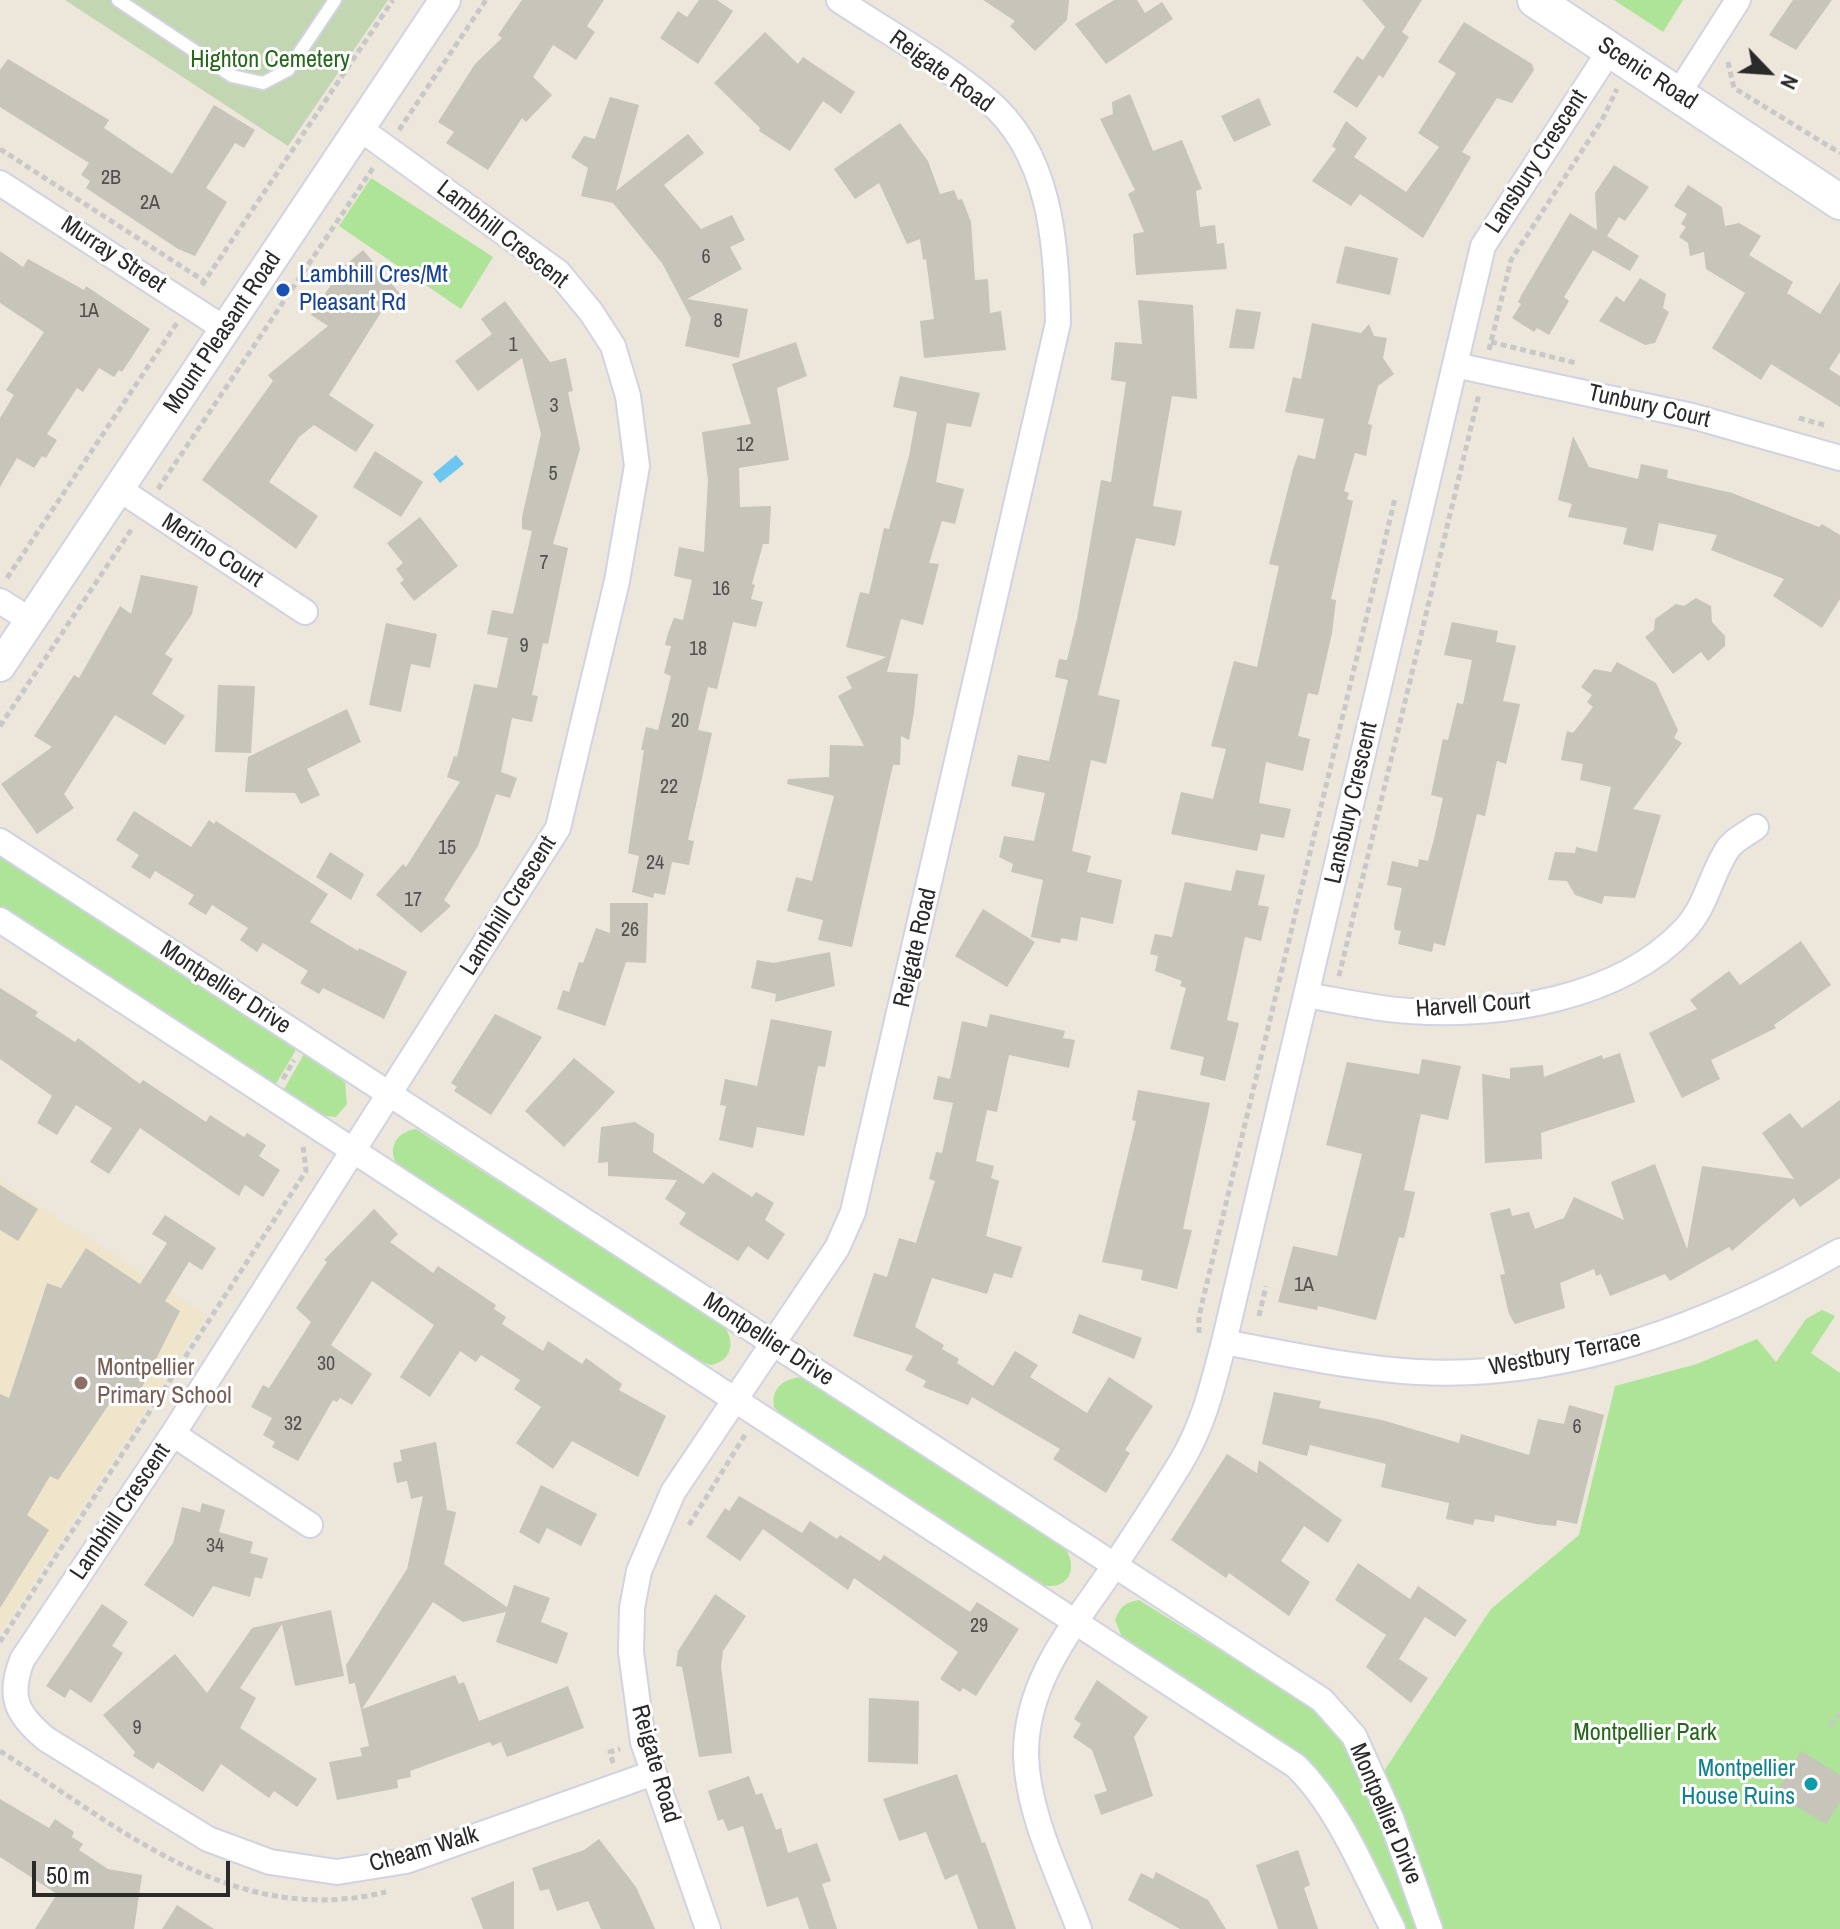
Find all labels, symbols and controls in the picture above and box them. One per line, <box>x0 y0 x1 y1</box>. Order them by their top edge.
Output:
street label: Reigate Road <box>883 25 999 119</box>
street label: Scenic Road <box>1592 31 1702 117</box>
north arrow <box>1728 32 1808 112</box>
park label: Highton Cemetery <box>190 47 350 75</box>
text: N <box>1773 70 1806 94</box>
street label: Lansbury Crescent <box>1480 85 1594 239</box>
house number: 2B <box>101 167 121 191</box>
street label: Lambhill Crescent <box>431 175 573 295</box>
house number: 2A <box>140 192 160 216</box>
street label: Murray Street <box>55 210 171 300</box>
street label: Mount Pleasant Road <box>158 246 288 420</box>
house number: 6 <box>701 246 711 270</box>
place label: Lambhill Cres/Mt Pleasant Rd <box>299 262 448 318</box>
marker: Lambhill Cres/Mt Pleasant Rd <box>274 281 292 299</box>
house number: 1A <box>79 300 99 324</box>
house number: 8 <box>713 310 723 334</box>
house number: 1 <box>508 334 518 358</box>
street label: Tunbury Court <box>1585 379 1713 435</box>
house number: 3 <box>549 395 559 419</box>
house number: 12 <box>736 434 754 458</box>
house number: 5 <box>548 463 558 487</box>
street label: Merino Court <box>156 508 268 594</box>
house number: 7 <box>539 552 549 576</box>
house number: 16 <box>712 578 730 602</box>
house number: 9 <box>519 635 529 659</box>
house number: 18 <box>689 638 707 662</box>
house number: 20 <box>671 710 689 734</box>
street label: Lansbury Crescent <box>1319 719 1385 887</box>
house number: 22 <box>660 776 678 800</box>
street label: Lambhill Crescent <box>455 831 563 981</box>
house number: 15 <box>438 837 456 861</box>
house number: 24 <box>646 852 664 876</box>
street label: Reigate Road <box>888 886 944 1010</box>
house number: 17 <box>404 889 422 913</box>
house number: 26 <box>621 919 639 943</box>
street label: Montpellier Drive <box>154 935 296 1041</box>
street label: Harvell Court <box>1415 988 1531 1024</box>
house number: 1A <box>1294 1274 1314 1298</box>
street label: Montpellier Drive <box>697 1287 839 1393</box>
street label: Westbury Terrace <box>1487 1325 1643 1383</box>
house number: 30 <box>317 1353 335 1377</box>
place label: Montpellier Primary School <box>97 1355 232 1411</box>
marker: Montpellier Primary School <box>72 1374 90 1392</box>
house number: 32 <box>284 1413 302 1437</box>
house number: 6 <box>1572 1416 1582 1440</box>
street label: Lambhill Crescent <box>65 1438 177 1586</box>
house number: 34 <box>206 1535 224 1559</box>
house number: 29 <box>970 1615 988 1639</box>
street label: Reigate Road <box>624 1702 686 1826</box>
house number: 9 <box>132 1717 142 1741</box>
park label: Montpellier Park <box>1573 1720 1717 1748</box>
street label: Montpellier Drive <box>1342 1739 1428 1889</box>
place label: Montpellier House Ruins <box>1681 1756 1795 1812</box>
marker: Montpellier House Ruins <box>1802 1775 1820 1793</box>
street label: Cheam Walk <box>366 1821 482 1879</box>
scale bar <box>36 1845 234 1895</box>
text: 50 m <box>46 1859 90 1891</box>

